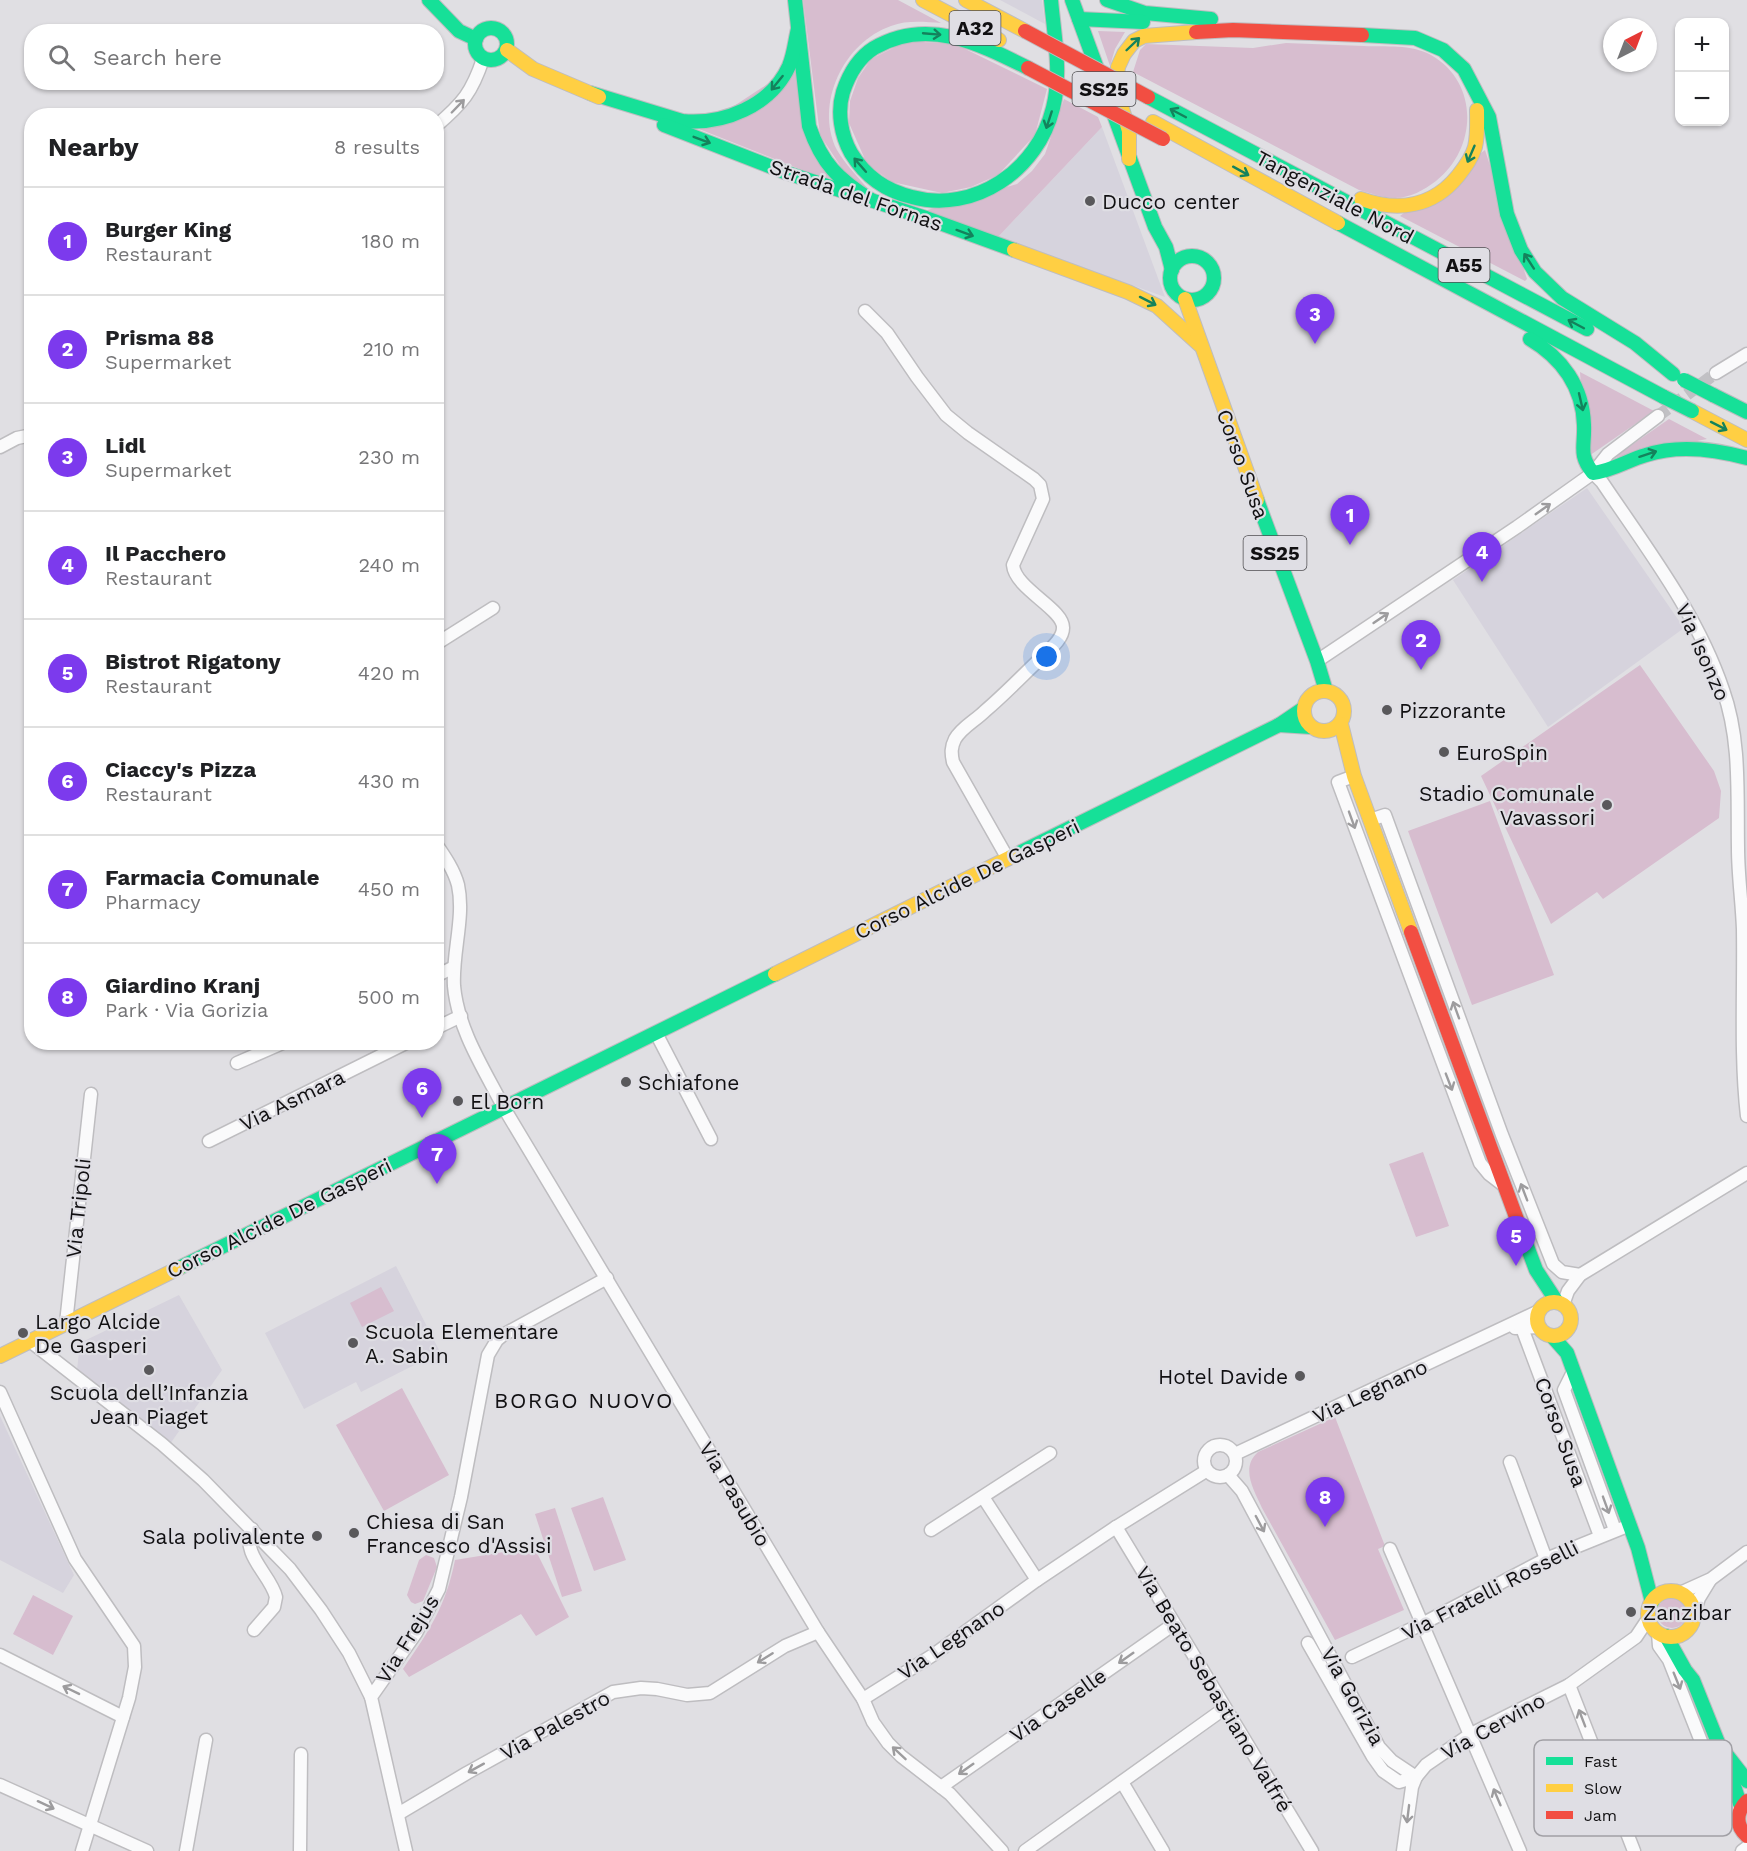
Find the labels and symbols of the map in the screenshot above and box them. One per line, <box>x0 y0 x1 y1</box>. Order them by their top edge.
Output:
road number: A32 <box>950 11 1000 45</box>
north arrow <box>1603 18 1657 72</box>
one-way arrow <box>921 29 941 40</box>
one-way arrow <box>1125 37 1140 52</box>
road number: SS25 <box>1072 72 1136 106</box>
one-way arrow <box>770 75 783 91</box>
one-way arrow <box>451 98 466 113</box>
one-way arrow <box>1169 107 1187 118</box>
one-way arrow <box>1043 110 1054 129</box>
one-way arrow <box>692 135 711 146</box>
one-way arrow <box>1465 144 1476 162</box>
street label: Tangenziale Nord <box>1252 145 1418 249</box>
street label: Strada del Fornas <box>766 154 946 236</box>
one-way arrow <box>853 158 867 173</box>
one-way arrow <box>1232 165 1249 177</box>
place label: Ducco center <box>1102 189 1240 214</box>
marker: Ducco center <box>1083 194 1097 208</box>
one-way arrow <box>955 228 974 239</box>
road number: A55 <box>1438 248 1490 282</box>
one-way arrow <box>1522 253 1534 270</box>
pin: 3 <box>1296 294 1334 344</box>
one-way arrow <box>1138 296 1156 308</box>
one-way arrow <box>1568 318 1585 330</box>
one-way arrow <box>1576 392 1587 411</box>
street label: Corso Susa <box>1212 406 1274 523</box>
one-way arrow <box>1710 421 1728 432</box>
one-way arrow <box>1638 448 1657 459</box>
pin: 1 <box>1330 496 1370 545</box>
one-way arrow <box>1534 503 1550 515</box>
pin: 4 <box>1462 532 1502 582</box>
road number: SS25 <box>1244 536 1306 570</box>
street label: Via Isonzo <box>1670 599 1736 705</box>
one-way arrow <box>1372 612 1389 624</box>
pin: 2 <box>1402 620 1440 670</box>
your location <box>1032 642 1061 671</box>
place label: Pizzorante <box>1399 698 1506 723</box>
marker: Pizzorante <box>1380 703 1394 717</box>
place label: EuroSpin <box>1456 740 1548 765</box>
marker: EuroSpin <box>1437 745 1451 759</box>
place label: Stadio Comunale Vavassori <box>1419 781 1595 830</box>
marker: Stadio Comunale Vavassori <box>1600 798 1614 812</box>
one-way arrow <box>1348 811 1359 829</box>
street label: Corso Alcide De Gasperi <box>850 814 1084 944</box>
one-way arrow <box>1450 1001 1461 1019</box>
street label: Via Asmara <box>235 1064 349 1136</box>
pin: 6 <box>402 1068 442 1118</box>
place label: Schiafone <box>638 1070 739 1095</box>
one-way arrow <box>1445 1072 1456 1091</box>
marker: Schiafone <box>619 1075 633 1089</box>
place label: El Born <box>470 1089 544 1114</box>
marker: El Born <box>451 1094 465 1108</box>
pin: 7 <box>418 1134 456 1184</box>
street label: Corso Alcide De Gasperi <box>162 1153 396 1283</box>
street label: Via Tripoli <box>60 1157 96 1259</box>
one-way arrow <box>1518 1183 1529 1202</box>
pin: 5 <box>1496 1216 1536 1266</box>
place label: Largo Alcide De Gasperi <box>35 1309 161 1358</box>
place label: Scuola Elementare A. Sabin <box>365 1319 559 1368</box>
marker: Largo Alcide De Gasperi <box>16 1326 30 1340</box>
marker: Scuola Elementare A. Sabin <box>346 1336 360 1350</box>
street label: Via Legnano <box>1309 1354 1431 1428</box>
marker: Scuola dell’Infanzia Jean Piaget <box>142 1363 156 1377</box>
place label: Hotel Davide <box>1158 1364 1288 1389</box>
marker: Hotel Davide <box>1293 1369 1307 1383</box>
street label: Corso Susa <box>1530 1374 1592 1491</box>
place label: Scuola dell’Infanzia Jean Piaget <box>50 1380 248 1429</box>
district label: BORGO NUOVO <box>494 1388 674 1413</box>
street label: Via Pasubio <box>694 1437 776 1551</box>
pin: 8 <box>1306 1478 1344 1527</box>
one-way arrow <box>1601 1495 1612 1514</box>
place label: Chiesa di San Francesco d'Assisi <box>366 1509 552 1558</box>
one-way arrow <box>1254 1515 1266 1532</box>
place label: Sala polivalente <box>142 1524 305 1549</box>
marker: Chiesa di San Francesco d'Assisi <box>347 1526 361 1540</box>
marker: Sala polivalente <box>310 1529 324 1543</box>
street label: Via Fratelli Rosselli <box>1398 1535 1582 1645</box>
street label: Via Beato Sebastiano Valfré <box>1130 1561 1298 1817</box>
street label: Via Frejus <box>370 1590 444 1688</box>
street label: Via Legnano <box>893 1595 1009 1685</box>
place label: Zanzibar <box>1643 1600 1732 1625</box>
marker: Zanzibar <box>1624 1605 1638 1619</box>
street label: Via Gorizia <box>1316 1643 1390 1750</box>
one-way arrow <box>1119 1652 1135 1664</box>
one-way arrow <box>757 1653 774 1665</box>
street label: Via Caselle <box>1005 1663 1111 1747</box>
one-way arrow <box>1673 1672 1684 1690</box>
one-way arrow <box>62 1684 80 1696</box>
street label: Via Palestro <box>496 1685 614 1765</box>
street label: Via Cervino <box>1437 1687 1549 1765</box>
one-way arrow <box>1576 1709 1587 1728</box>
legend <box>1534 1740 1732 1836</box>
one-way arrow <box>892 1746 907 1760</box>
text: Fast <box>1584 1752 1617 1771</box>
one-way arrow <box>468 1762 485 1774</box>
one-way arrow <box>958 1763 975 1775</box>
text: Slow <box>1584 1779 1622 1798</box>
one-way arrow <box>1491 1789 1502 1807</box>
one-way arrow <box>36 1799 54 1811</box>
one-way arrow <box>1403 1803 1414 1823</box>
text: Jam <box>1584 1806 1617 1825</box>

